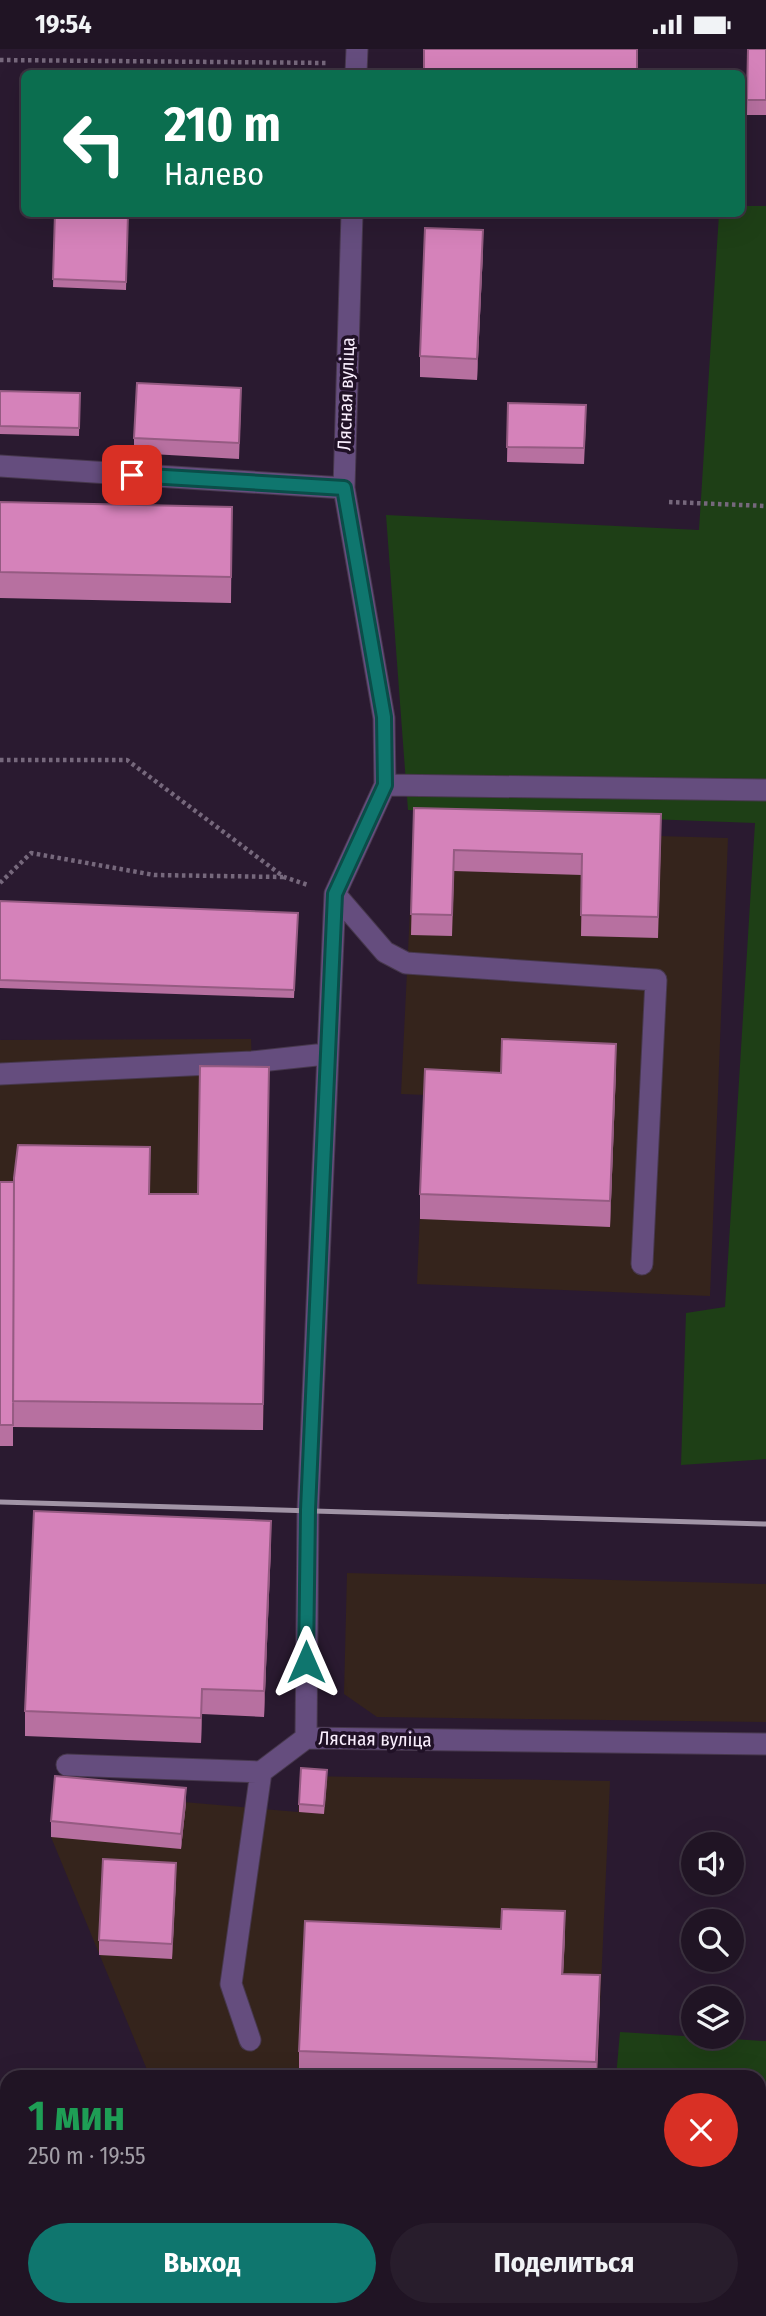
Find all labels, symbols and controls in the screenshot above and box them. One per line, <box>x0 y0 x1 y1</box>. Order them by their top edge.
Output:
text: 19:54 <box>35 9 92 40</box>
text: 210 m <box>164 95 281 154</box>
icon: left <box>49 98 140 189</box>
text: Налево <box>164 155 264 193</box>
street label: Лясная вуліца <box>333 337 359 451</box>
pin <box>102 445 162 505</box>
icon: arrive <box>113 456 151 494</box>
position arrow <box>269 1625 343 1699</box>
street label: Лясная вуліца <box>318 1727 432 1751</box>
map controls <box>681 1832 744 2049</box>
button: sound <box>681 1832 744 1895</box>
button: search <box>681 1909 744 1972</box>
button: layers <box>681 1986 744 2049</box>
text: 1 мин <box>28 2091 125 2141</box>
button: close <box>664 2093 738 2167</box>
text: 250 m · 19:55 <box>28 2142 146 2170</box>
button: Выход <box>28 2223 376 2303</box>
button: Поделиться <box>390 2223 738 2303</box>

